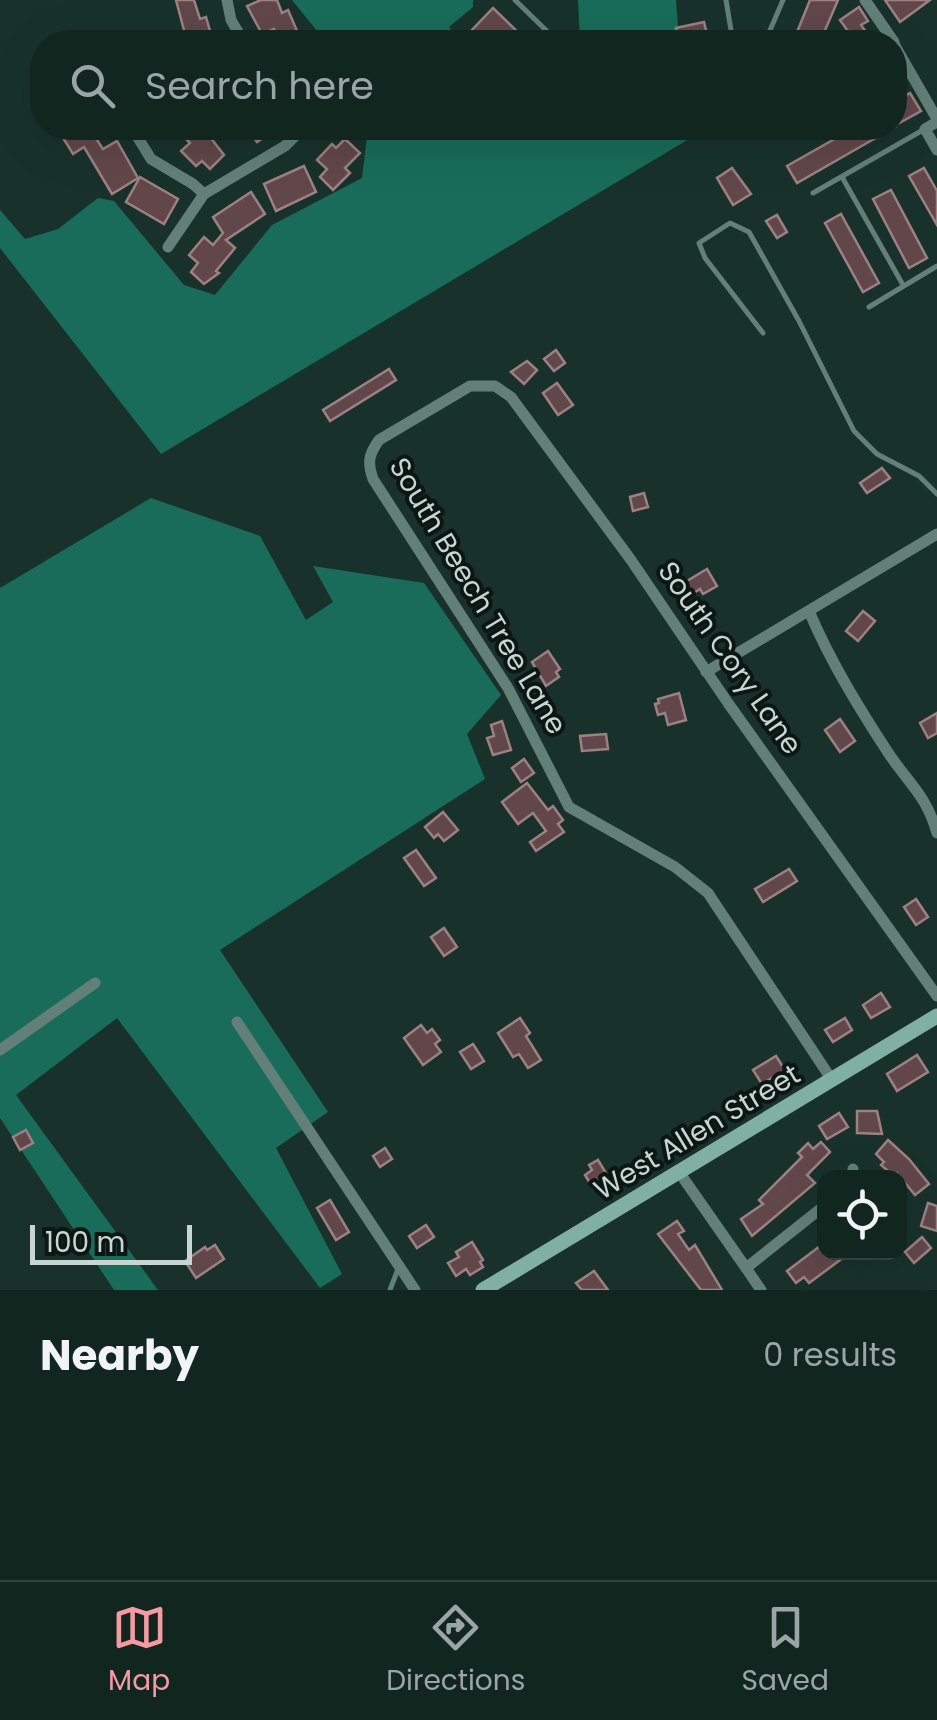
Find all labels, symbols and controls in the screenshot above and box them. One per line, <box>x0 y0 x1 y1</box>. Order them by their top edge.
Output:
search box <box>30 30 907 140</box>
icon: search <box>65 58 120 113</box>
text: Search here <box>145 59 374 112</box>
street label: South Beech Tree Lane <box>380 450 576 742</box>
street label: South Cory Lane <box>649 554 811 762</box>
street label: West Allen Street <box>587 1055 807 1209</box>
map controls <box>817 1170 907 1260</box>
button: locate <box>817 1170 907 1260</box>
scale bar <box>30 1220 192 1264</box>
text: 100 m <box>45 1223 125 1262</box>
text: Nearby <box>40 1326 199 1385</box>
text: 0 results <box>763 1332 897 1377</box>
tab: Map <box>108 1600 170 1702</box>
tab: Directions <box>386 1600 525 1702</box>
tab: Saved <box>742 1600 829 1702</box>

